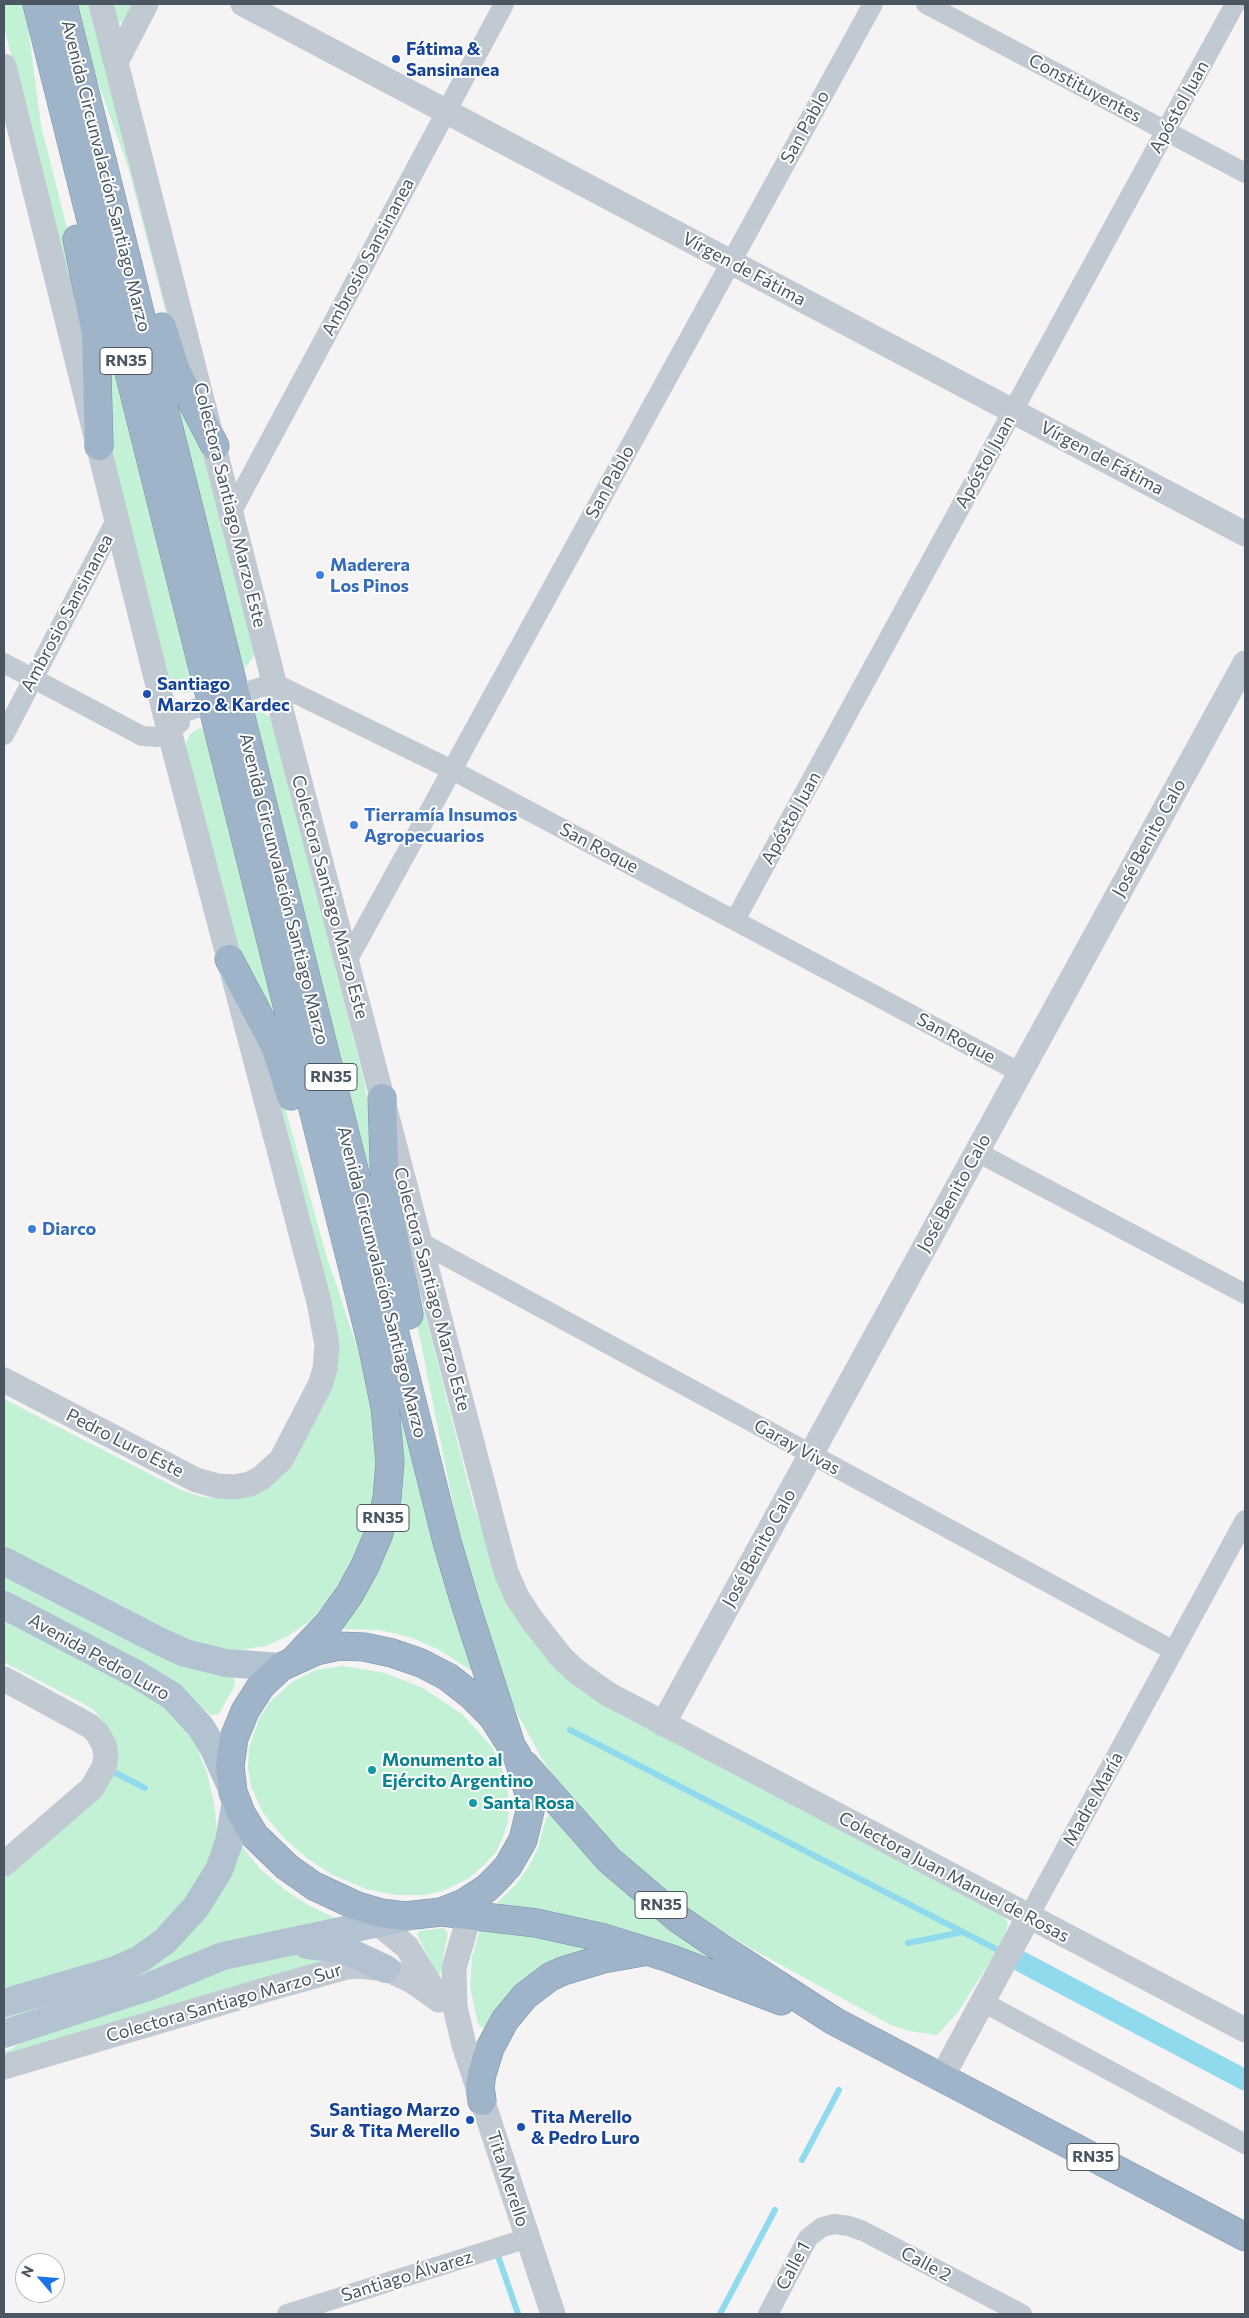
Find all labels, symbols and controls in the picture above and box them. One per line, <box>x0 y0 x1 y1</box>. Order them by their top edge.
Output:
street label: Avenida Circunvalación Santiago Marzo <box>57 18 155 334</box>
place label: Fátima & Sansinanea <box>406 38 499 80</box>
street label: Constituyentes <box>1025 49 1145 127</box>
marker: Fátima & Sansinanea <box>390 53 402 65</box>
street label: Apóstol Juan <box>1145 57 1213 157</box>
street label: San Pablo <box>776 87 834 167</box>
street label: Ambrosio Sansinanea <box>317 175 419 339</box>
street label: Vírgen de Fátima <box>679 227 809 311</box>
road number: RN35 <box>100 348 152 374</box>
street label: Colectora Santiago Marzo Este <box>189 380 271 630</box>
street label: Apóstol Juan <box>951 412 1019 512</box>
street label: Vírgen de Fátima <box>1037 416 1167 500</box>
street label: San Pablo <box>581 442 639 522</box>
street label: Ambrosio Sansinanea <box>16 531 118 695</box>
place label: Maderera Los Pinos <box>330 554 410 596</box>
marker: Maderera Los Pinos <box>314 569 326 581</box>
place label: Santiago Marzo & Kardec <box>157 673 290 716</box>
marker: Santiago Marzo & Kardec <box>141 688 153 700</box>
street label: Avenida Circunvalación Santiago Marzo <box>235 731 333 1047</box>
street label: Apóstol Juan <box>757 768 825 868</box>
street label: Colectora Santiago Marzo Este <box>287 773 373 1021</box>
street label: José Benito Calo <box>1108 775 1190 901</box>
place label: Tierramía Insumos Agropecuarios <box>364 804 517 846</box>
street label: San Roque <box>556 818 642 878</box>
marker: Tierramía Insumos Agropecuarios <box>348 819 360 831</box>
street label: San Roque <box>913 1008 999 1068</box>
road number: RN35 <box>305 1064 357 1090</box>
street label: Avenida Circunvalación Santiago Marzo <box>333 1124 431 1440</box>
street label: José Benito Calo <box>913 1130 995 1256</box>
street label: Colectora Santiago Marzo Este <box>389 1165 475 1413</box>
place label: Diarco <box>42 1218 96 1240</box>
marker: Diarco <box>26 1223 38 1235</box>
street label: Pedro Luro Este <box>63 1404 187 1482</box>
street label: Garay Vivas <box>750 1414 844 1480</box>
street label: José Benito Calo <box>718 1485 800 1611</box>
road number: RN35 <box>357 1505 409 1532</box>
street label: Avenida Pedro Luro <box>25 1609 173 1705</box>
street label: Madre María <box>1058 1748 1128 1850</box>
place label: Monumento al Ejército Argentino <box>382 1749 534 1792</box>
marker: Monumento al Ejército Argentino <box>366 1764 378 1776</box>
place label: Santa Rosa <box>483 1792 574 1814</box>
marker: Santa Rosa <box>467 1797 479 1809</box>
street label: Colectora Juan Manuel de Rosas <box>835 1807 1073 1947</box>
road number: RN35 <box>635 1892 687 1918</box>
street label: Colectora Santiago Marzo Sur <box>104 1959 344 2047</box>
place label: Santiago Marzo Sur & Tita Merello <box>310 2099 460 2142</box>
place label: Tita Merello & Pedro Luro <box>531 2106 640 2148</box>
marker: Santiago Marzo Sur & Tita Merello <box>464 2114 476 2126</box>
marker: Tita Merello & Pedro Luro <box>515 2121 527 2133</box>
street label: Tita Merello <box>482 2128 534 2230</box>
road number: RN35 <box>1067 2144 1119 2170</box>
street label: Calle 1 <box>771 2238 815 2294</box>
street label: Calle 2 <box>897 2242 955 2286</box>
street label: Santiago Álvarez <box>339 2246 475 2306</box>
north arrow <box>15 2253 65 2303</box>
text: N <box>17 2263 37 2280</box>

